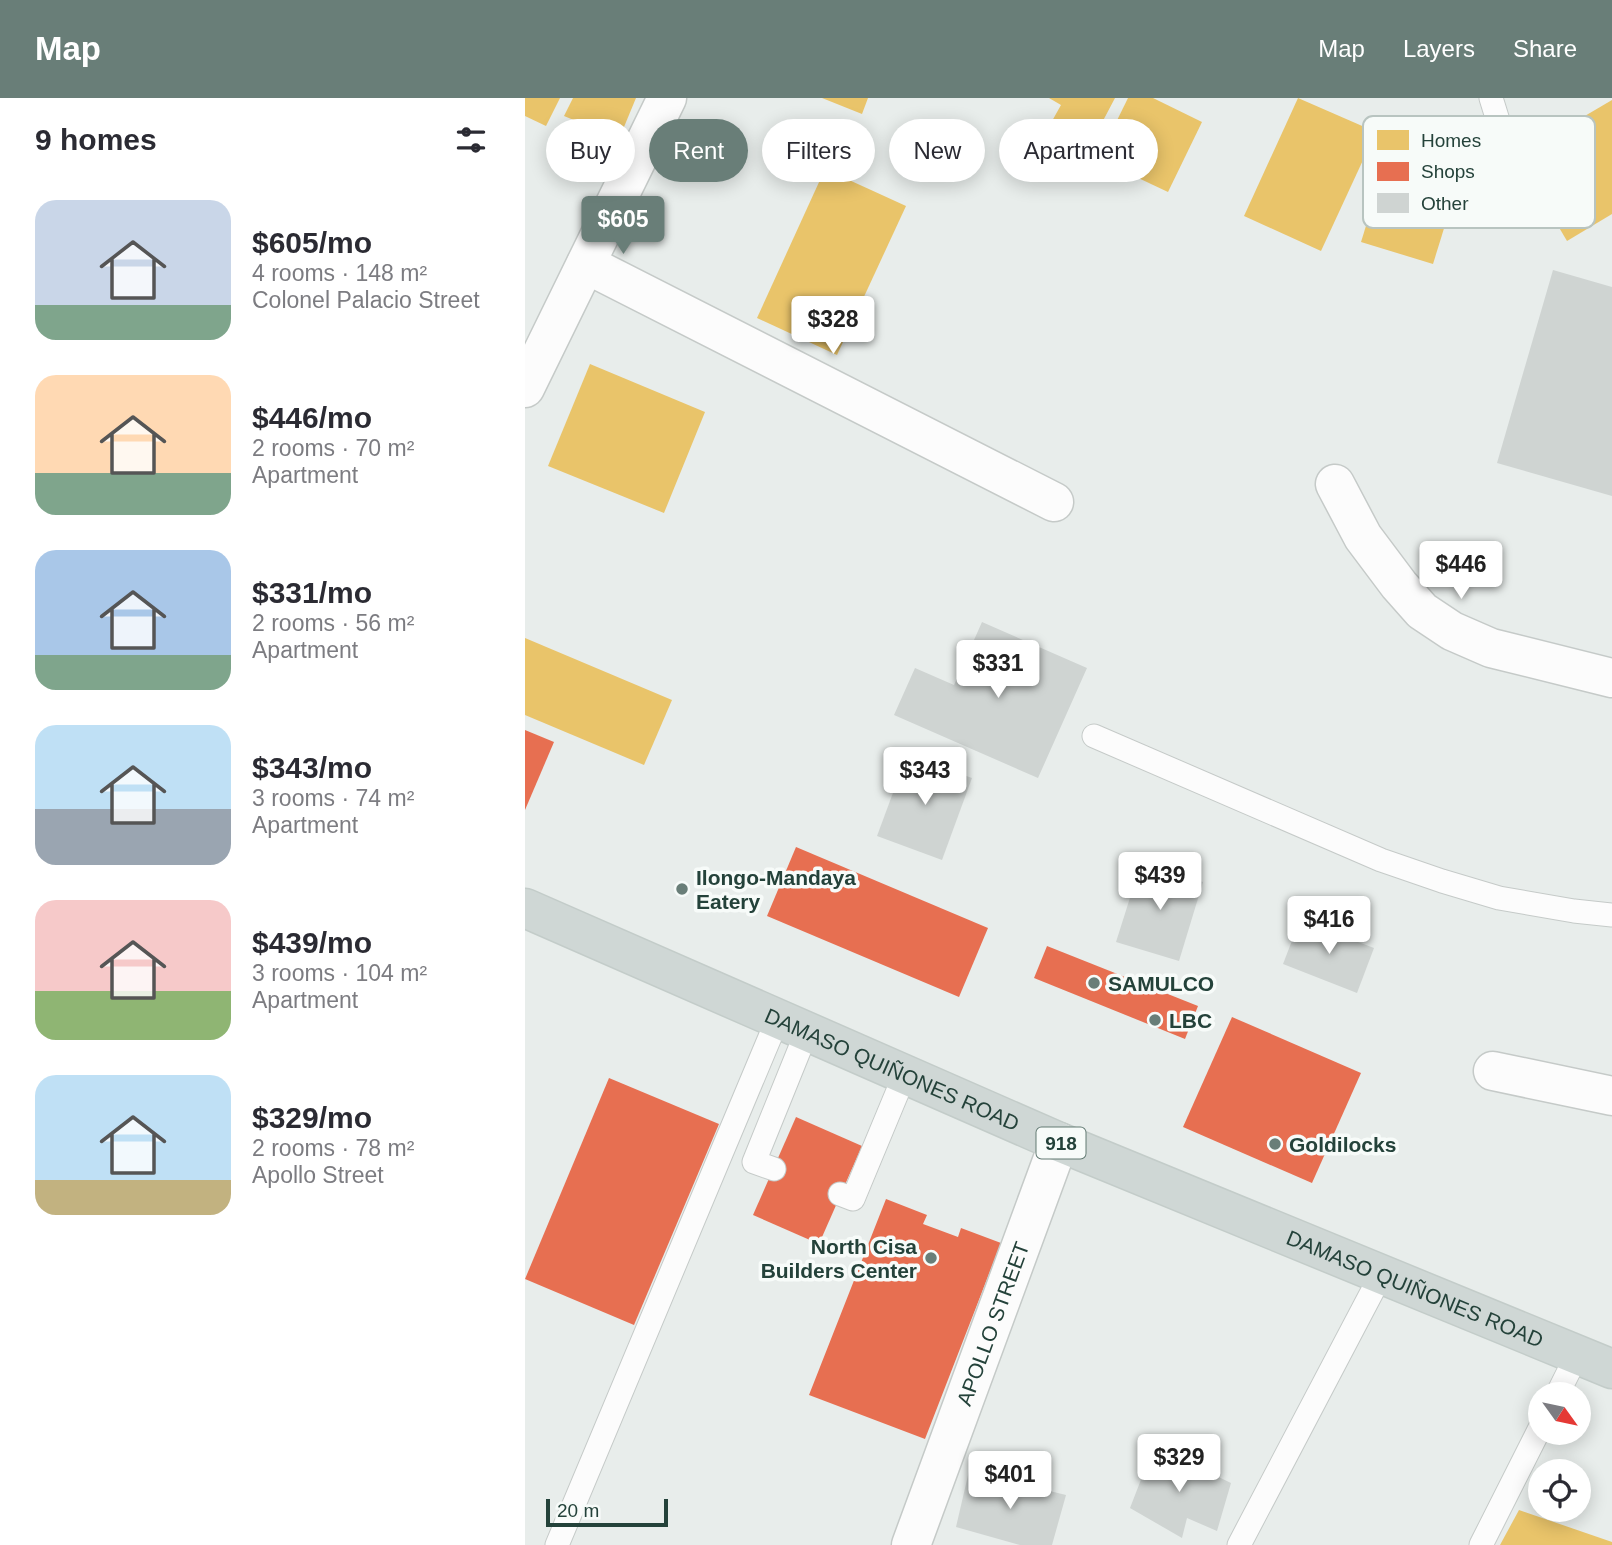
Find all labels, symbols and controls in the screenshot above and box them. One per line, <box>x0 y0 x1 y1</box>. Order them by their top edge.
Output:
text: Map <box>35 30 101 67</box>
text: Map <box>1318 35 1365 62</box>
text: Layers <box>1403 35 1475 62</box>
text: Share <box>1513 35 1577 62</box>
legend <box>1363 116 1595 228</box>
chip: Buy <box>546 119 635 182</box>
chip: Rent <box>649 119 748 182</box>
chip: Filters <box>762 119 875 182</box>
chip: New <box>889 119 985 182</box>
chip: Apartment <box>999 119 1158 182</box>
icon: filters <box>452 121 490 159</box>
text: 9 homes <box>35 123 157 156</box>
text: Homes <box>1421 130 1481 151</box>
text: Shops <box>1421 161 1475 182</box>
text: Other <box>1421 193 1469 214</box>
pin: $605 <box>582 197 664 256</box>
text: $605 <box>597 206 649 232</box>
text: $605/mo <box>252 226 372 259</box>
icon: home <box>91 228 175 312</box>
text: 4 rooms · 148 m² <box>252 260 427 286</box>
text: Colonel Palacio Street <box>252 287 480 313</box>
pin: $328 <box>792 296 874 356</box>
text: $328 <box>807 306 859 332</box>
text: $446/mo <box>252 401 372 434</box>
icon: home <box>91 403 175 487</box>
text: 2 rooms · 70 m² <box>252 435 414 461</box>
text: Apartment <box>252 462 358 488</box>
pin: $446 <box>1420 542 1502 601</box>
text: $446 <box>1435 551 1487 577</box>
text: $331/mo <box>252 576 372 609</box>
icon: home <box>91 578 175 662</box>
text: 2 rooms · 56 m² <box>252 610 414 636</box>
text: Apartment <box>252 637 358 663</box>
pin: $331 <box>957 640 1039 700</box>
text: $331 <box>972 650 1024 676</box>
pin: $343 <box>884 748 966 807</box>
text: $343/mo <box>252 751 372 784</box>
icon: home <box>91 753 175 837</box>
text: $343 <box>899 757 951 783</box>
text: 3 rooms · 74 m² <box>252 785 414 811</box>
text: Apartment <box>252 812 358 838</box>
pin: $439 <box>1119 852 1201 912</box>
text: $439 <box>1134 862 1186 888</box>
place label: Ilongo-Mandaya Eatery <box>696 866 856 913</box>
marker: Ilongo-Mandaya Eatery <box>674 881 690 897</box>
pin: $416 <box>1288 896 1370 956</box>
text: $416 <box>1303 906 1355 932</box>
text: $439/mo <box>252 926 372 959</box>
icon: home <box>91 928 175 1012</box>
text: 3 rooms · 104 m² <box>252 960 427 986</box>
place label: SAMULCO <box>1108 972 1214 995</box>
marker: SAMULCO <box>1086 975 1102 991</box>
text: Apartment <box>252 987 358 1013</box>
street label: DAMASO QUIÑONES ROAD <box>761 1003 1023 1135</box>
place label: LBC <box>1169 1009 1212 1032</box>
marker: LBC <box>1147 1012 1163 1028</box>
text: $329/mo <box>252 1101 372 1134</box>
icon: home <box>91 1103 175 1187</box>
road number: 918 <box>1037 1128 1085 1158</box>
place label: Goldilocks <box>1289 1133 1396 1156</box>
text: 2 rooms · 78 m² <box>252 1135 414 1161</box>
marker: Goldilocks <box>1267 1136 1283 1152</box>
text: Apollo Street <box>252 1162 384 1188</box>
street label: DAMASO QUIÑONES ROAD <box>1283 1225 1547 1351</box>
place label: North Cisa Builders Center <box>761 1235 917 1282</box>
street label: APOLLO STREET <box>952 1238 1033 1409</box>
marker: North Cisa Builders Center <box>923 1250 939 1266</box>
north arrow <box>1528 1382 1591 1446</box>
map controls <box>1528 1382 1591 1522</box>
pin: $329 <box>1138 1434 1220 1494</box>
text: $329 <box>1153 1444 1205 1470</box>
pin: $401 <box>969 1452 1051 1511</box>
button: locate <box>1528 1459 1591 1522</box>
text: $401 <box>984 1461 1036 1487</box>
scale bar <box>546 1496 669 1528</box>
text: 20 m <box>557 1500 599 1521</box>

